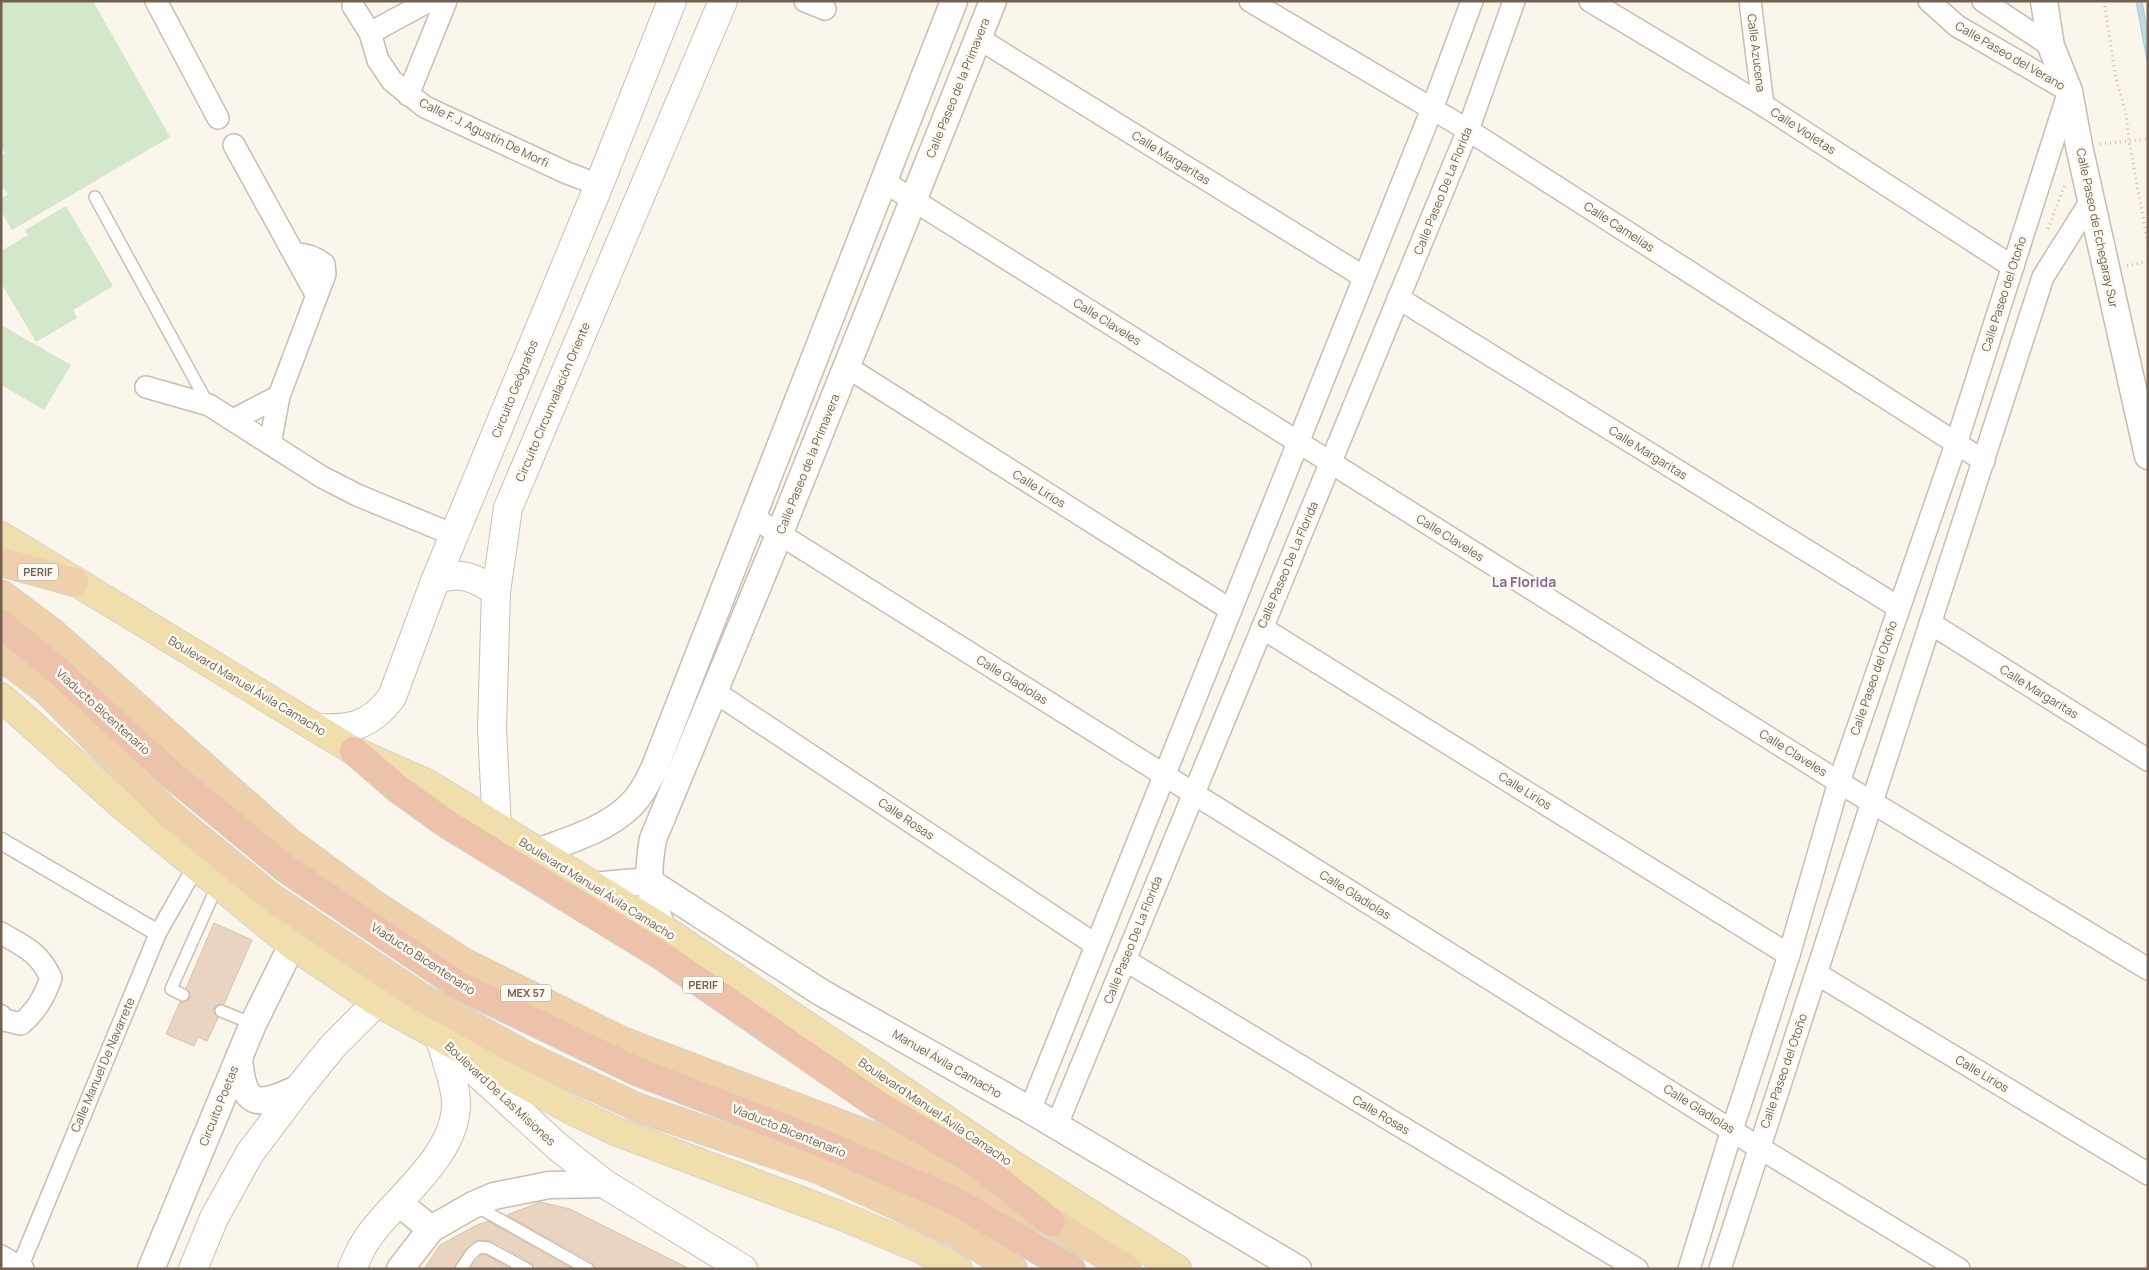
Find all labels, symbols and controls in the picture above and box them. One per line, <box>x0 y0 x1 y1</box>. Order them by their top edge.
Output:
street label: Calle Azucena <box>1743 13 1770 93</box>
street label: Calle Paseo de la Primavera <box>922 15 993 160</box>
street label: Calle Paseo del Verano <box>1952 17 2068 94</box>
street label: Calle F. J. Agustín De Morfi <box>417 94 552 171</box>
street label: Calle Violetas <box>1767 103 1839 158</box>
street label: Calle Paseo De La Florida <box>1409 124 1476 257</box>
street label: Calle Margaritas <box>1129 127 1214 189</box>
street label: Calle Paseo de Echegaray Sur <box>2072 147 2123 310</box>
street label: Calle Camelias <box>1581 197 1658 256</box>
street label: Calle Paseo del Otoño <box>1977 234 2030 354</box>
street label: Calle Claveles <box>1070 294 1144 349</box>
street label: Circuito Circunvalación Oriente <box>511 319 594 484</box>
street label: Circuito Geógrafos <box>487 337 542 440</box>
street label: Calle Paseo de la Primavera <box>772 391 843 536</box>
street label: Calle Margaritas <box>1606 422 1691 484</box>
street label: Calle Lirios <box>1009 466 1069 512</box>
street label: Calle Paseo De La Florida <box>1253 499 1322 631</box>
street label: Calle Claveles <box>1413 510 1487 565</box>
road number: PERIF <box>18 564 58 580</box>
district label: La Florida <box>1492 572 1556 591</box>
street label: Calle Paseo del Otoño <box>1846 618 1901 738</box>
street label: Boulevard Manuel Ávila Camacho <box>165 632 329 740</box>
street label: Calle Gladiolas <box>973 651 1051 708</box>
street label: Calle Margaritas <box>1997 661 2082 723</box>
street label: Viaducto Bicentenario <box>53 665 154 759</box>
street label: Calle Claveles <box>1756 725 1830 780</box>
street label: Calle Lirios <box>1495 768 1555 814</box>
street label: Calle Rosas <box>875 794 938 844</box>
street label: Boulevard Manuel Ávila Camacho <box>516 833 679 944</box>
street label: Calle Gladiolas <box>1316 866 1394 923</box>
street label: Calle Paseo De La Florida <box>1099 873 1166 1006</box>
street label: Viaducto Bicentenario <box>368 918 479 999</box>
road number: PERIF <box>683 976 723 994</box>
road number: MEX 57 <box>501 984 551 1001</box>
street label: Calle Manuel De Navarrete <box>66 995 139 1135</box>
street label: Calle Paseo del Otoño <box>1756 1011 1811 1131</box>
street label: Manuel Ávila Camacho <box>889 1025 1005 1102</box>
street label: Boulevard De Las Misiones <box>441 1038 559 1150</box>
street label: Calle Lirios <box>1952 1051 2012 1096</box>
street label: Boulevard Manuel Ávila Camacho <box>855 1054 1015 1169</box>
street label: Circuito Poetas <box>195 1063 242 1149</box>
street label: Calle Gladiolas <box>1660 1080 1738 1137</box>
street label: Calle Rosas <box>1349 1091 1413 1138</box>
street label: Viaducto Bicentenario <box>730 1100 849 1161</box>

